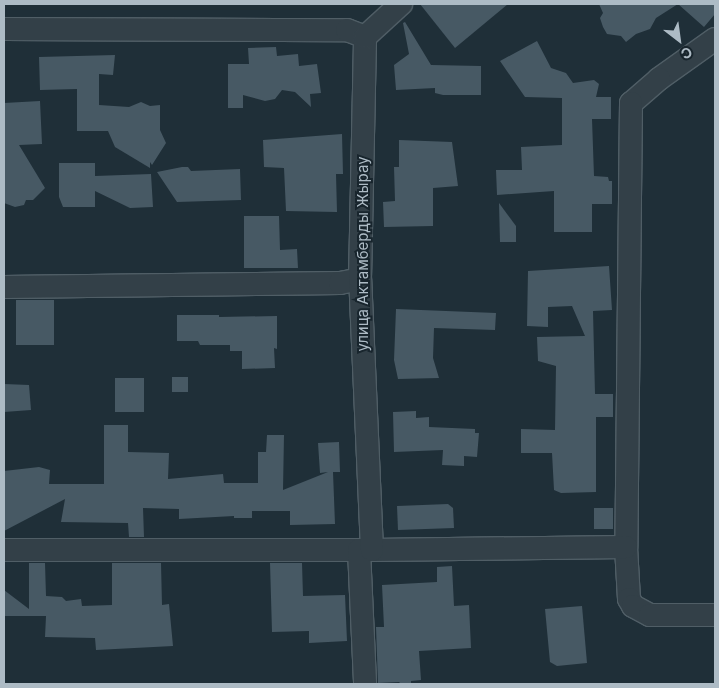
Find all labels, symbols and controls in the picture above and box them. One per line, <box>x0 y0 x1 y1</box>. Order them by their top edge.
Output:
north arrow <box>654 15 704 65</box>
text: С <box>678 43 695 63</box>
street label: улица Актамберды Жырау <box>354 156 372 352</box>

